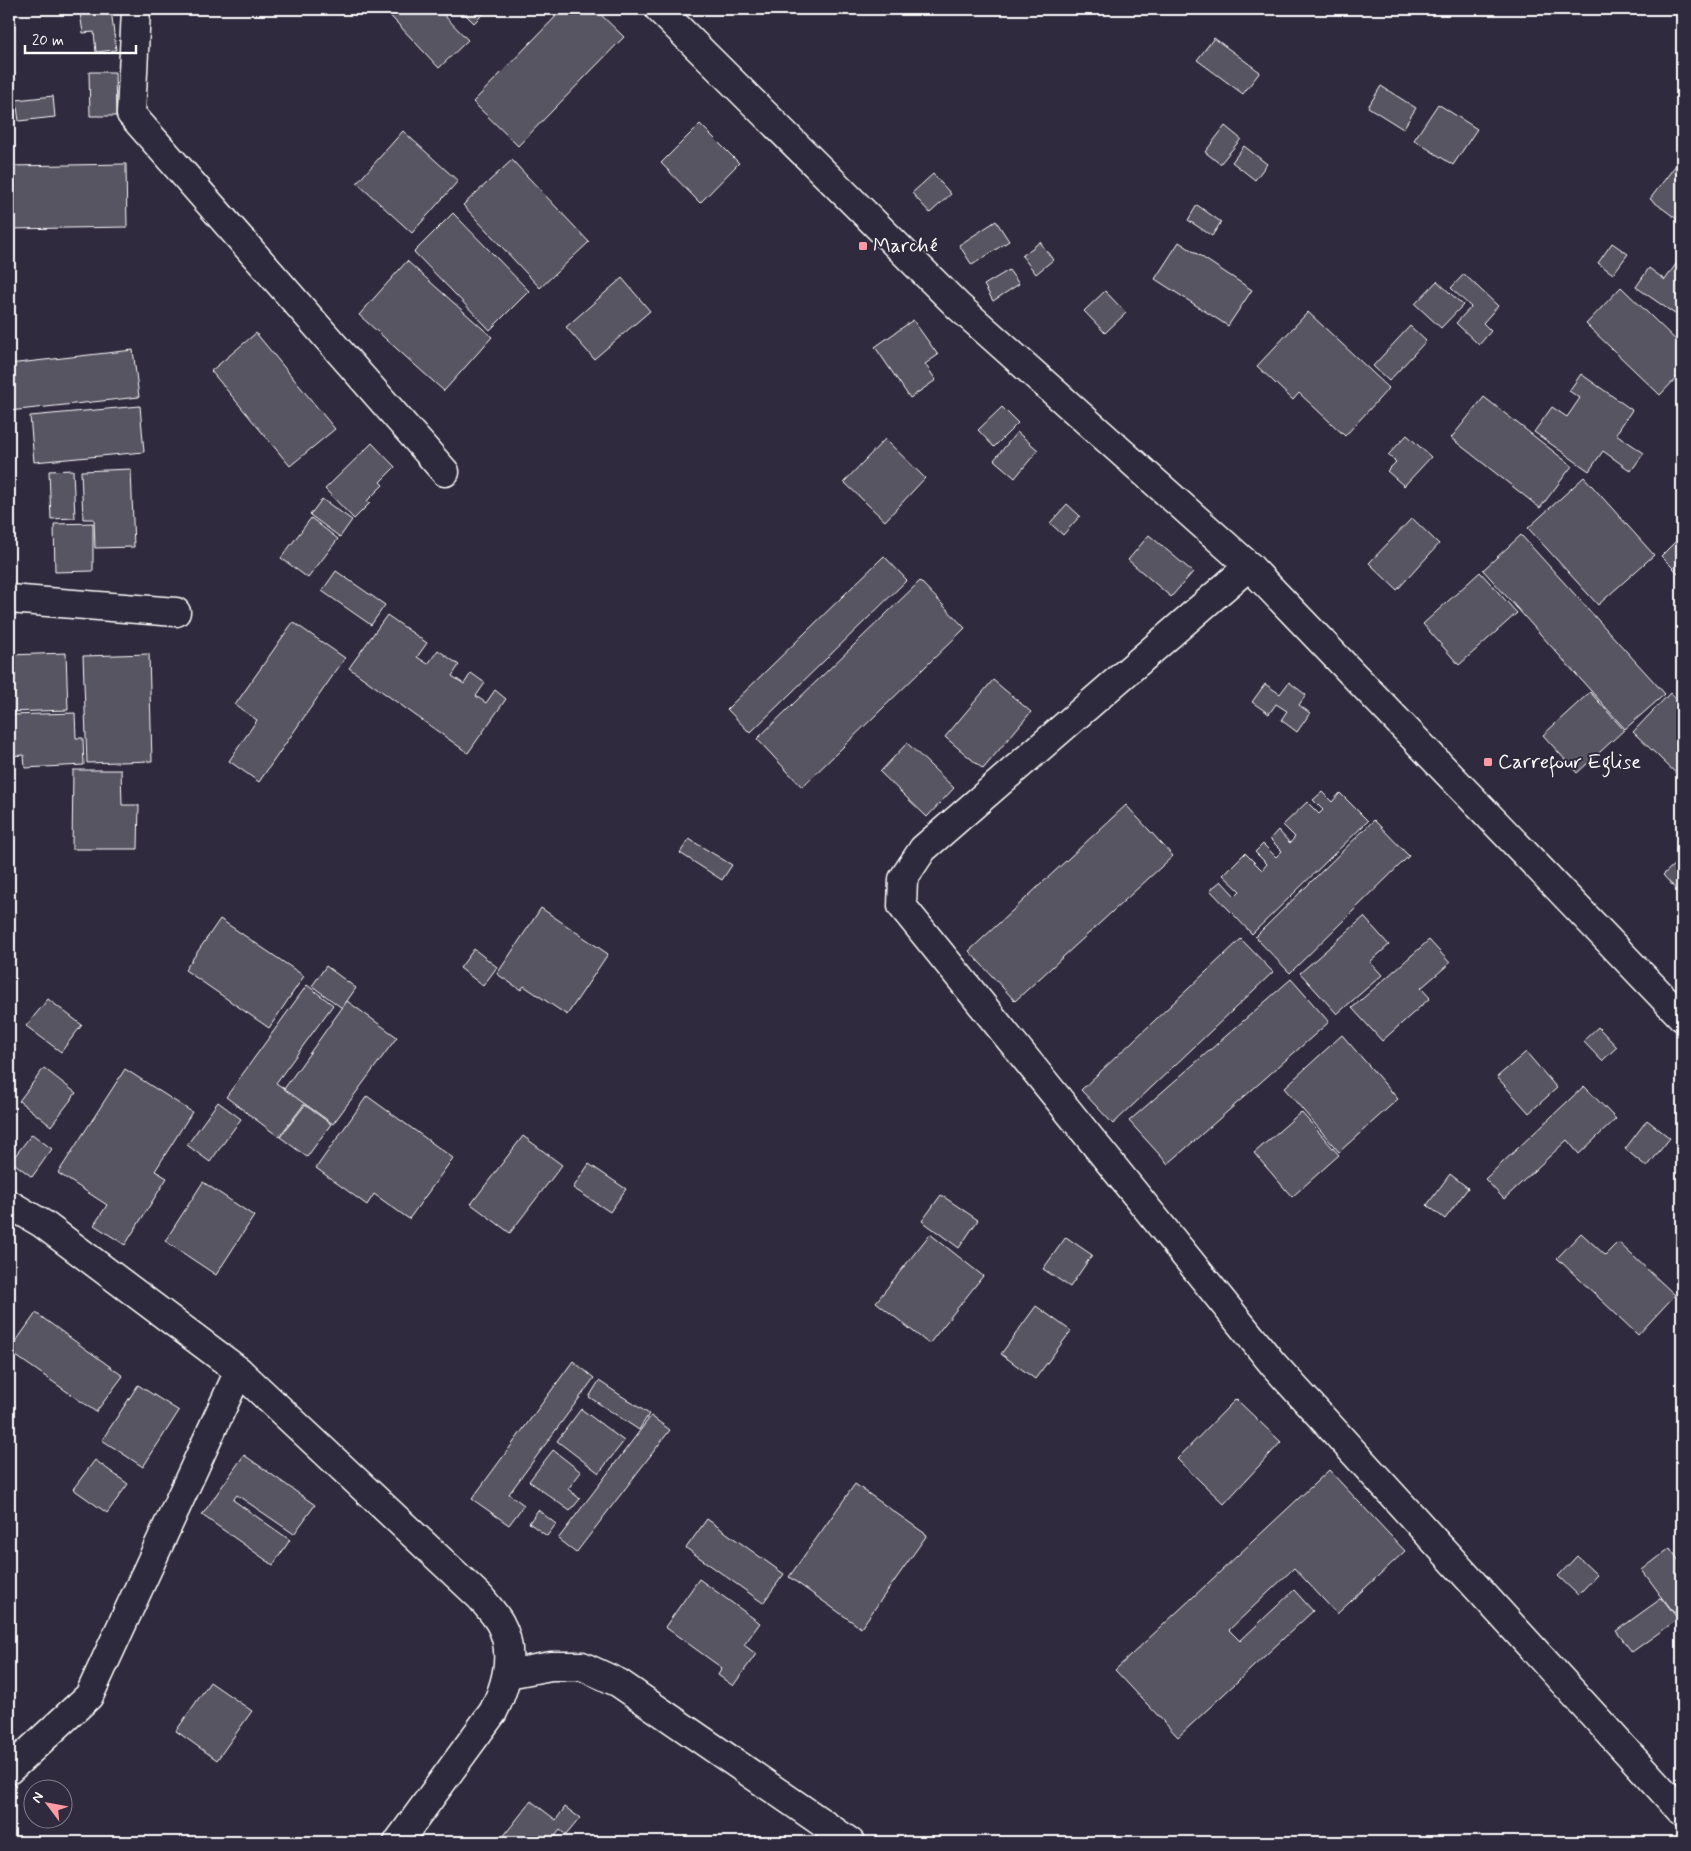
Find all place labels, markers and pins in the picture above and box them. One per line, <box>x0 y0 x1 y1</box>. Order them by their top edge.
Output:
place label: Marché <box>873 233 938 260</box>
marker: Marché <box>857 240 869 252</box>
place label: Carrefour Eglise <box>1498 749 1641 778</box>
marker: Carrefour Eglise <box>1482 756 1494 768</box>

